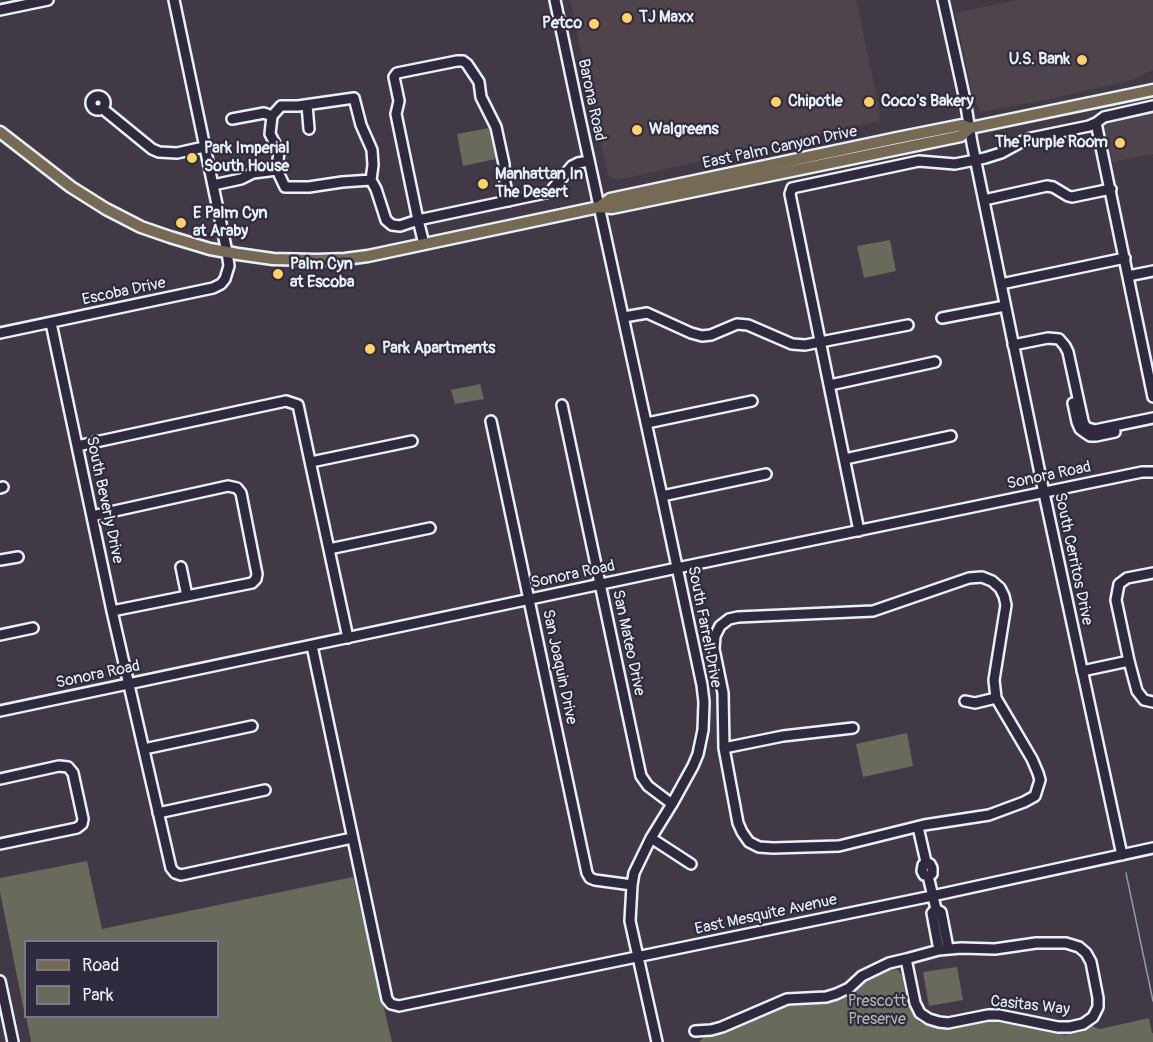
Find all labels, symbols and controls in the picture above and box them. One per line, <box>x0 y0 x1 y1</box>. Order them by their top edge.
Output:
place label: TJ Maxx <box>639 8 694 28</box>
marker: TJ Maxx <box>620 11 634 25</box>
place label: Petco <box>542 14 582 34</box>
marker: Petco <box>587 17 601 31</box>
place label: U.S. Bank <box>1009 50 1070 70</box>
marker: U.S. Bank <box>1075 53 1089 67</box>
street label: Barona Road <box>573 57 609 143</box>
place label: Chipotle <box>788 92 843 112</box>
place label: Coco's Bakery <box>881 92 974 112</box>
marker: Chipotle <box>769 95 783 109</box>
marker: Coco's Bakery <box>862 95 876 109</box>
place label: Walgreens <box>649 120 719 140</box>
street label: East Palm Canyon Drive <box>701 122 859 174</box>
marker: Walgreens <box>630 123 644 137</box>
place label: The Purple Room <box>995 133 1108 153</box>
marker: The Purple Room <box>1113 136 1127 150</box>
place label: Park Imperial South House <box>204 139 289 177</box>
marker: Park Imperial South House <box>185 151 199 165</box>
place label: Manhattan In The Desert <box>495 165 583 203</box>
marker: Manhattan In The Desert <box>476 177 490 191</box>
place label: E Palm Cyn at Araby <box>193 204 268 242</box>
marker: E Palm Cyn at Araby <box>174 216 188 230</box>
place label: Palm Cyn at Escoba <box>290 255 354 293</box>
marker: Palm Cyn at Escoba <box>271 267 285 281</box>
street label: Escoba Drive <box>80 274 168 310</box>
place label: Park Apartments <box>382 339 495 359</box>
marker: Park Apartments <box>363 342 377 356</box>
street label: South Beverly Drive <box>81 435 127 565</box>
street label: Sonora Road <box>1005 458 1093 494</box>
street label: South Cerritos Drive <box>1050 491 1096 627</box>
street label: Sonora Road <box>529 557 617 593</box>
street label: South Farrell Drive <box>683 564 725 690</box>
street label: San Mateo Drive <box>607 588 649 698</box>
street label: San Joaquin Drive <box>537 608 581 726</box>
street label: Sonora Road <box>54 657 142 693</box>
street label: East Mesquite Avenue <box>693 891 839 939</box>
legend <box>24 940 219 1018</box>
text: Road <box>82 954 119 977</box>
text: Park <box>82 984 114 1007</box>
park label: Prescott Preserve <box>848 992 906 1030</box>
street label: Casitas Way <box>989 992 1071 1020</box>

